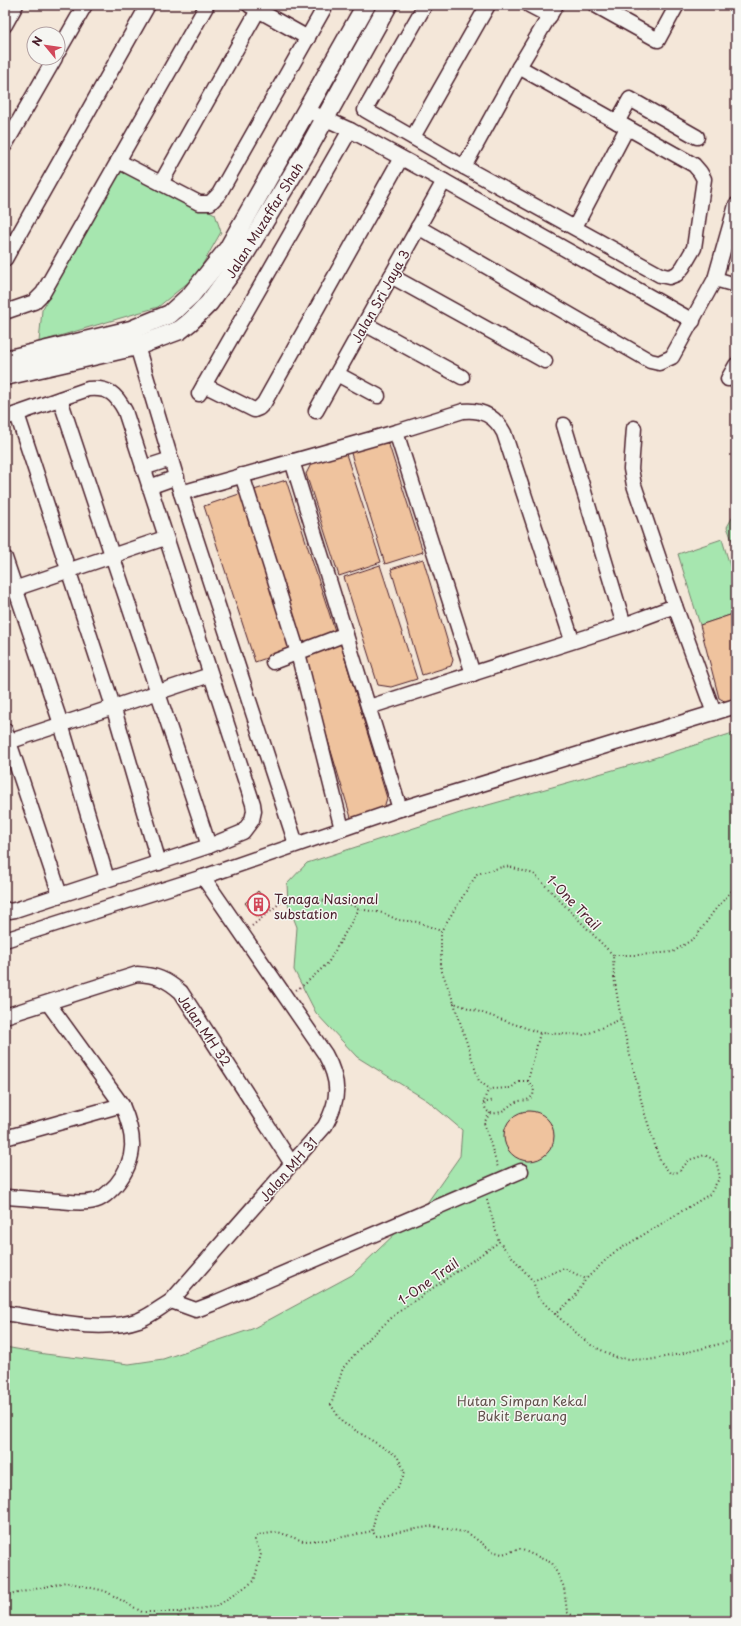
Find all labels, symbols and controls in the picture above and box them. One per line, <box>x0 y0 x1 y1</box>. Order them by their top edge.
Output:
north arrow <box>26 26 66 66</box>
text: N <box>27 33 47 49</box>
street label: Jalan Muzaffar Shah <box>221 158 307 282</box>
street label: Jalan Sri Jaya 3 <box>346 246 414 346</box>
street label: 1-One Trail <box>543 870 605 934</box>
place label: Tenaga Nasional substation <box>274 889 378 923</box>
building icon: Tenaga Nasional substation <box>245 892 271 918</box>
street label: Jalan MH 32 <box>174 990 236 1070</box>
street label: Jalan MH 31 <box>255 1133 321 1205</box>
street label: 1-One Trail <box>394 1253 462 1309</box>
park label: Hutan Simpan Kekal Bukit Beruang <box>457 1391 587 1425</box>

